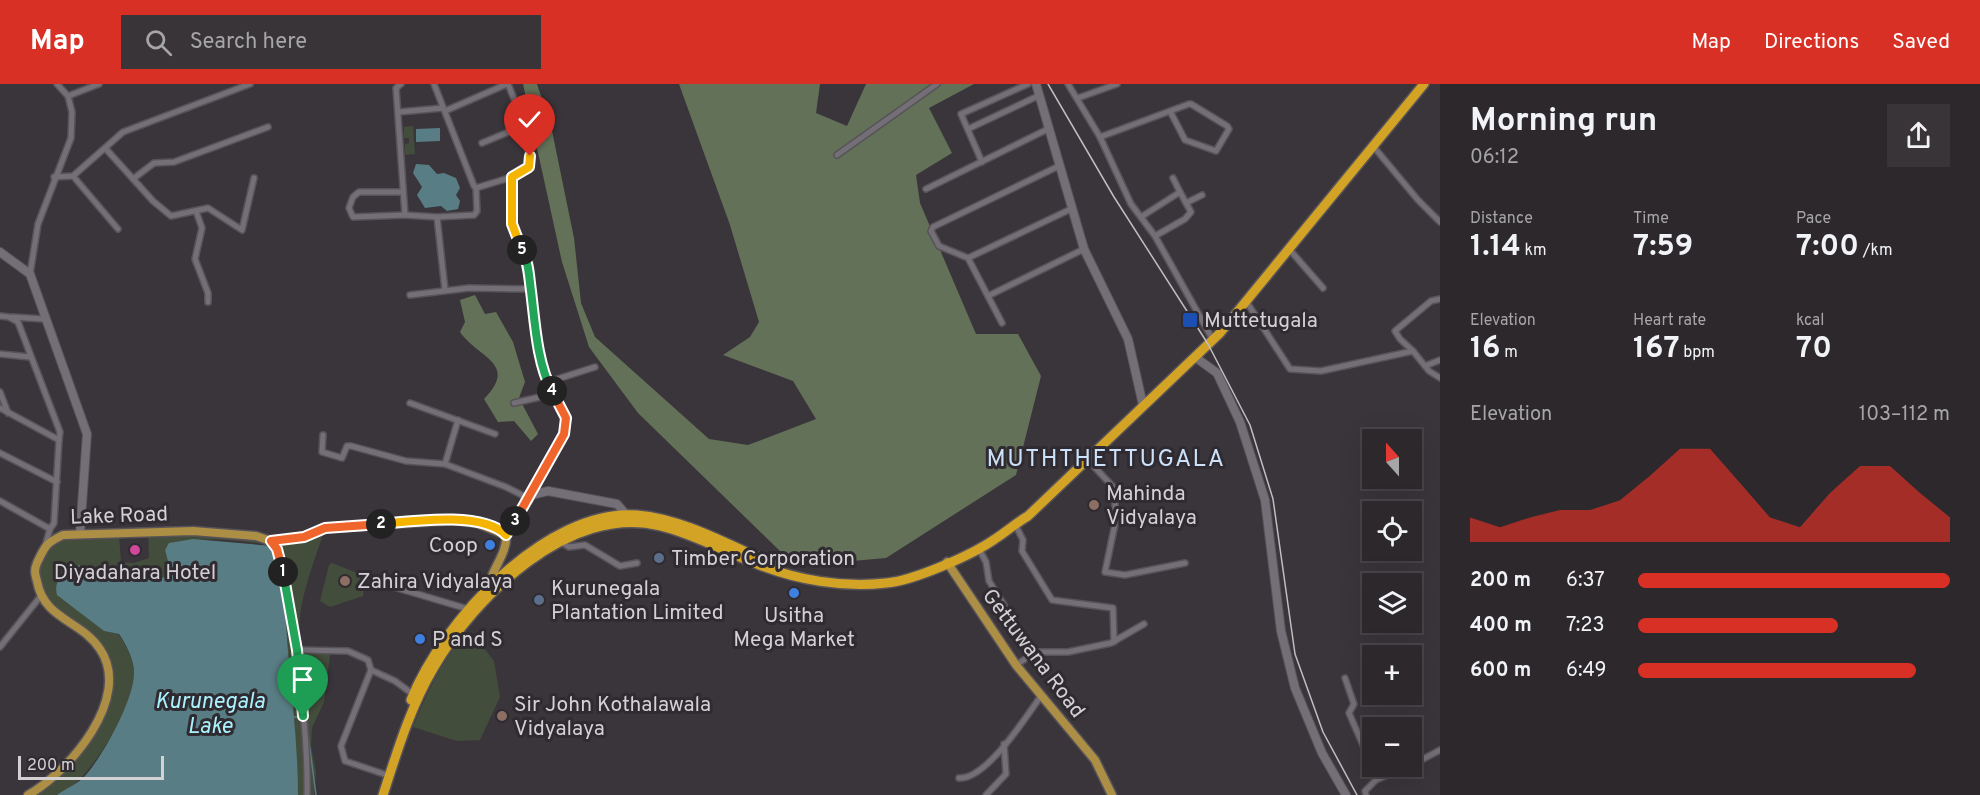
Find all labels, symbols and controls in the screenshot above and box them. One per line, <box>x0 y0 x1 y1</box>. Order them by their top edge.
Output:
search box <box>121 15 541 69</box>
text: Map <box>30 24 85 60</box>
icon: search <box>142 26 175 59</box>
text: Search here <box>190 29 307 56</box>
text: Map <box>1691 29 1731 56</box>
text: Directions <box>1764 29 1859 56</box>
text: Saved <box>1892 29 1950 56</box>
pin <box>504 94 555 156</box>
text: Morning run <box>1470 101 1657 143</box>
icon: check <box>513 103 546 136</box>
button: share <box>1887 104 1950 167</box>
text: 06:12 <box>1470 145 1519 171</box>
text: Distance <box>1470 209 1533 229</box>
text: Time <box>1633 209 1669 229</box>
text: Pace <box>1796 209 1831 229</box>
text: 1.14 <box>1470 229 1521 266</box>
text: 7:59 <box>1633 229 1693 266</box>
text: 7:00 <box>1796 229 1859 266</box>
pin: 5 <box>507 235 537 265</box>
text: 5 <box>517 240 527 260</box>
text: km <box>1521 241 1547 261</box>
text: /km <box>1859 241 1893 261</box>
place label: Muttetugala <box>1204 308 1318 335</box>
marker: Muttetugala <box>1181 311 1199 329</box>
text: Elevation <box>1470 311 1536 331</box>
text: Heart rate <box>1633 311 1706 331</box>
text: kcal <box>1796 311 1824 331</box>
text: 16 <box>1470 331 1500 368</box>
text: 167 <box>1633 331 1680 368</box>
text: 70 <box>1796 331 1832 368</box>
text: m <box>1500 343 1518 363</box>
text: bpm <box>1680 343 1715 363</box>
pin: 4 <box>537 376 567 406</box>
text: 4 <box>547 381 557 401</box>
text: Elevation <box>1470 402 1552 428</box>
text: 103–112 m <box>1859 402 1950 428</box>
north arrow <box>1362 429 1422 489</box>
map controls <box>1362 429 1422 777</box>
district label: MUTHTHETTUGALA <box>986 445 1226 475</box>
place label: Mahinda Vidyalaya <box>1106 481 1197 532</box>
marker: Mahinda Vidyalaya <box>1087 498 1101 512</box>
street label: Lake Road <box>70 501 169 532</box>
button: locate <box>1362 501 1422 561</box>
pin: 3 <box>500 506 530 536</box>
pin: 2 <box>366 509 396 539</box>
text: 3 <box>510 511 520 531</box>
text: 2 <box>376 514 386 534</box>
place label: Coop <box>429 533 478 560</box>
marker: Coop <box>483 538 497 552</box>
marker: Diyadahara Hotel <box>128 543 142 557</box>
place label: Timber Corporation <box>671 546 855 573</box>
marker: Timber Corporation <box>652 551 666 565</box>
pin: 1 <box>268 557 298 587</box>
place label: Diyadahara Hotel <box>54 560 216 587</box>
text: 1 <box>280 562 286 582</box>
text: 200 m <box>1470 568 1531 594</box>
text: 6:37 <box>1566 568 1605 594</box>
place label: Zahira Vidyalaya <box>357 569 513 596</box>
button: layers <box>1362 573 1422 633</box>
marker: Zahira Vidyalaya <box>338 574 352 588</box>
place label: Kurunegala Plantation Limited <box>551 576 724 627</box>
street label: Gettuwana Road <box>975 584 1090 724</box>
marker: Usitha Mega Market <box>787 586 801 600</box>
marker: Kurunegala Plantation Limited <box>532 593 546 607</box>
place label: Usitha Mega Market <box>733 603 855 654</box>
text: 400 m <box>1470 613 1532 639</box>
text: 7:23 <box>1566 613 1604 639</box>
place label: P and S <box>432 627 503 654</box>
marker: P and S <box>413 632 427 646</box>
button: + <box>1362 645 1422 705</box>
pin <box>277 654 328 716</box>
text: 600 m <box>1470 658 1531 684</box>
text: 6:49 <box>1566 658 1607 684</box>
icon: arrive <box>286 663 319 696</box>
water label: Kurunegala Lake <box>155 689 266 741</box>
place label: Sir John Kothalawala Vidyalaya <box>514 692 711 743</box>
marker: Sir John Kothalawala Vidyalaya <box>495 709 509 723</box>
button: − <box>1362 717 1422 777</box>
scale bar <box>18 753 164 780</box>
text: 200 m <box>27 756 75 776</box>

